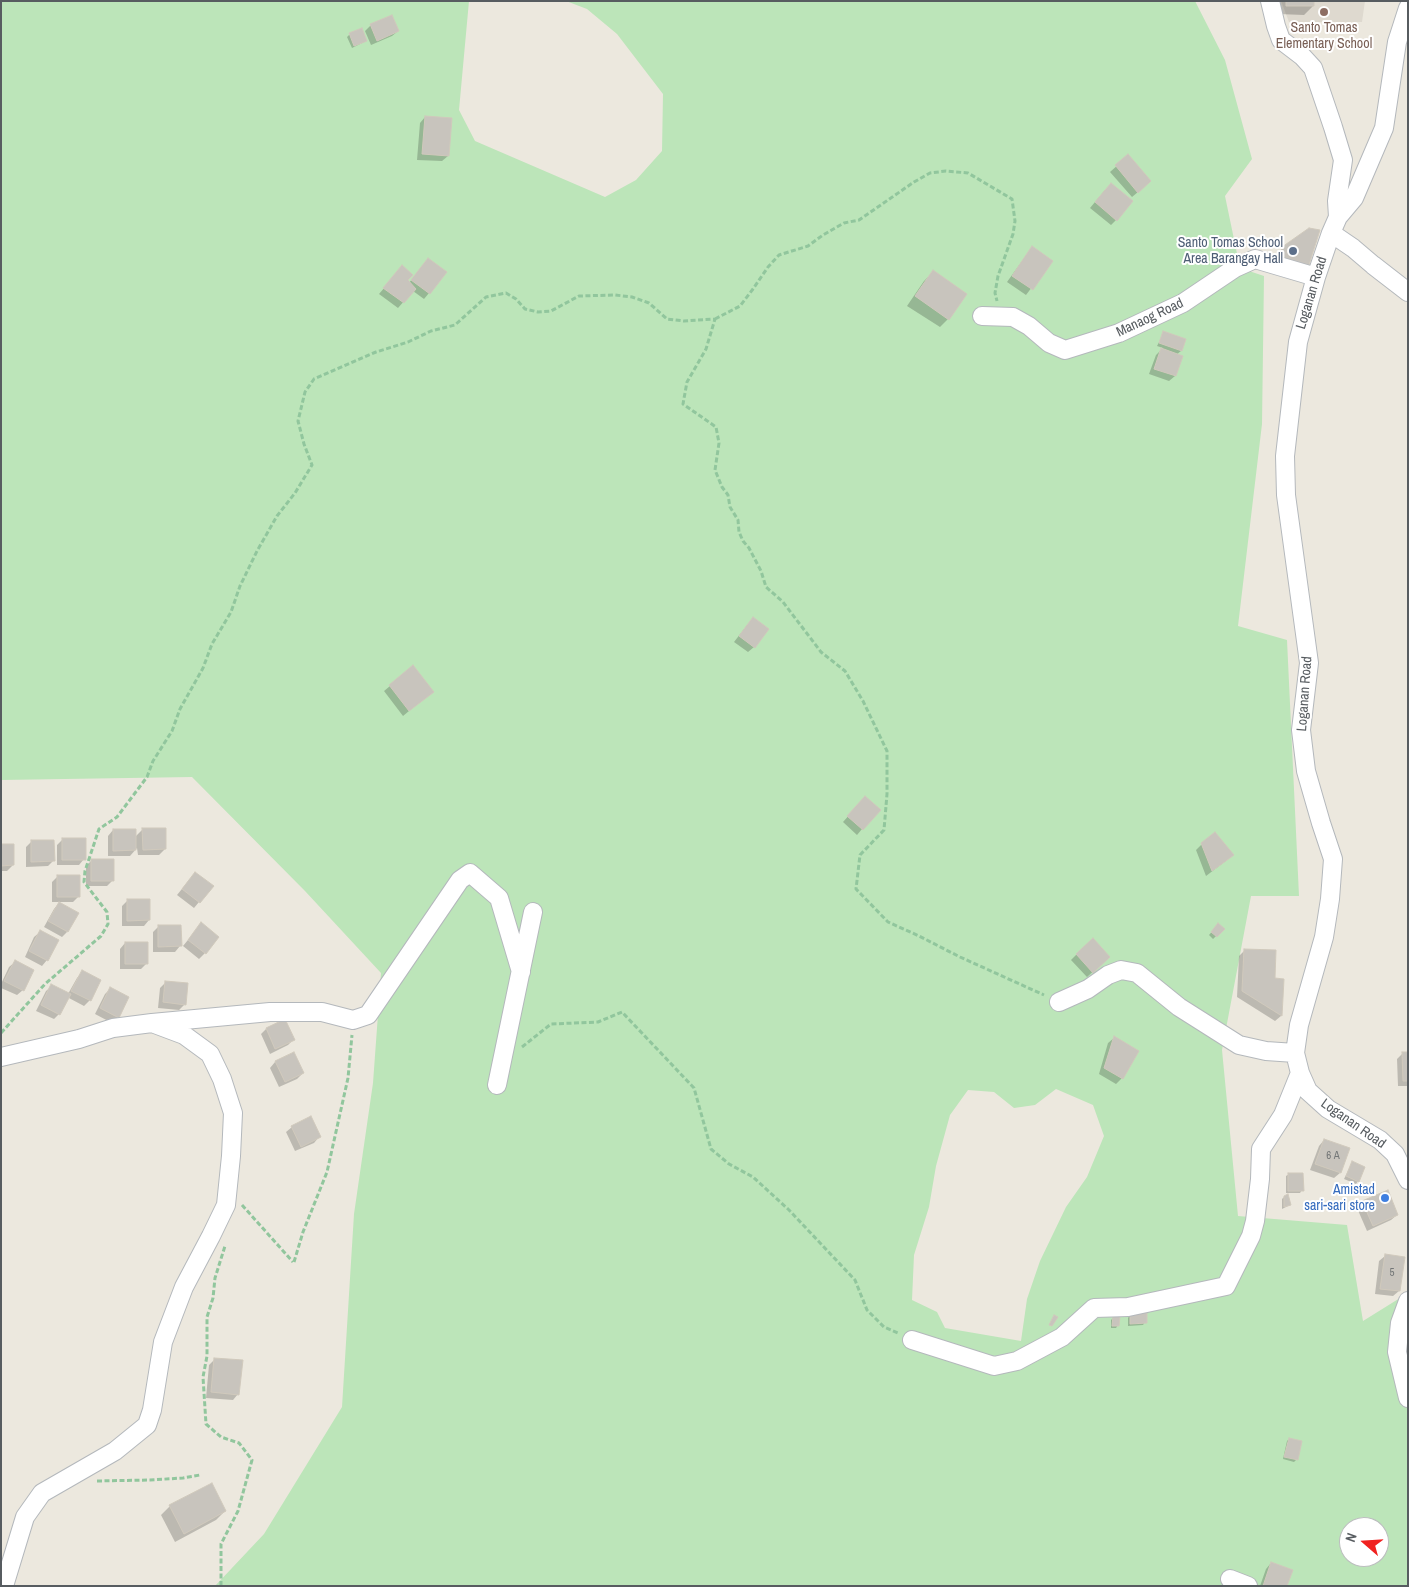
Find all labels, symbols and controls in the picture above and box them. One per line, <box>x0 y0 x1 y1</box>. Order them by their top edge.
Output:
marker: Santo Tomas Elementary School <box>1318 6 1330 18</box>
place label: Santo Tomas Elementary School <box>1276 20 1372 52</box>
place label: Santo Tomas School Area Barangay Hall <box>1178 235 1283 268</box>
marker: Santo Tomas School Area Barangay Hall <box>1287 245 1299 257</box>
street label: Loganan Road <box>1293 255 1331 331</box>
street label: Manaog Road <box>1114 295 1186 341</box>
street label: Loganan Road <box>1294 656 1316 732</box>
street label: Loganan Road <box>1317 1096 1389 1152</box>
house number: 6 A <box>1326 1149 1340 1163</box>
place label: Amistad sari-sari store <box>1304 1182 1375 1214</box>
marker: Amistad sari-sari store <box>1379 1192 1391 1204</box>
house number: 5 <box>1389 1266 1395 1280</box>
north arrow <box>1339 1517 1389 1567</box>
text: N <box>1341 1531 1361 1544</box>

